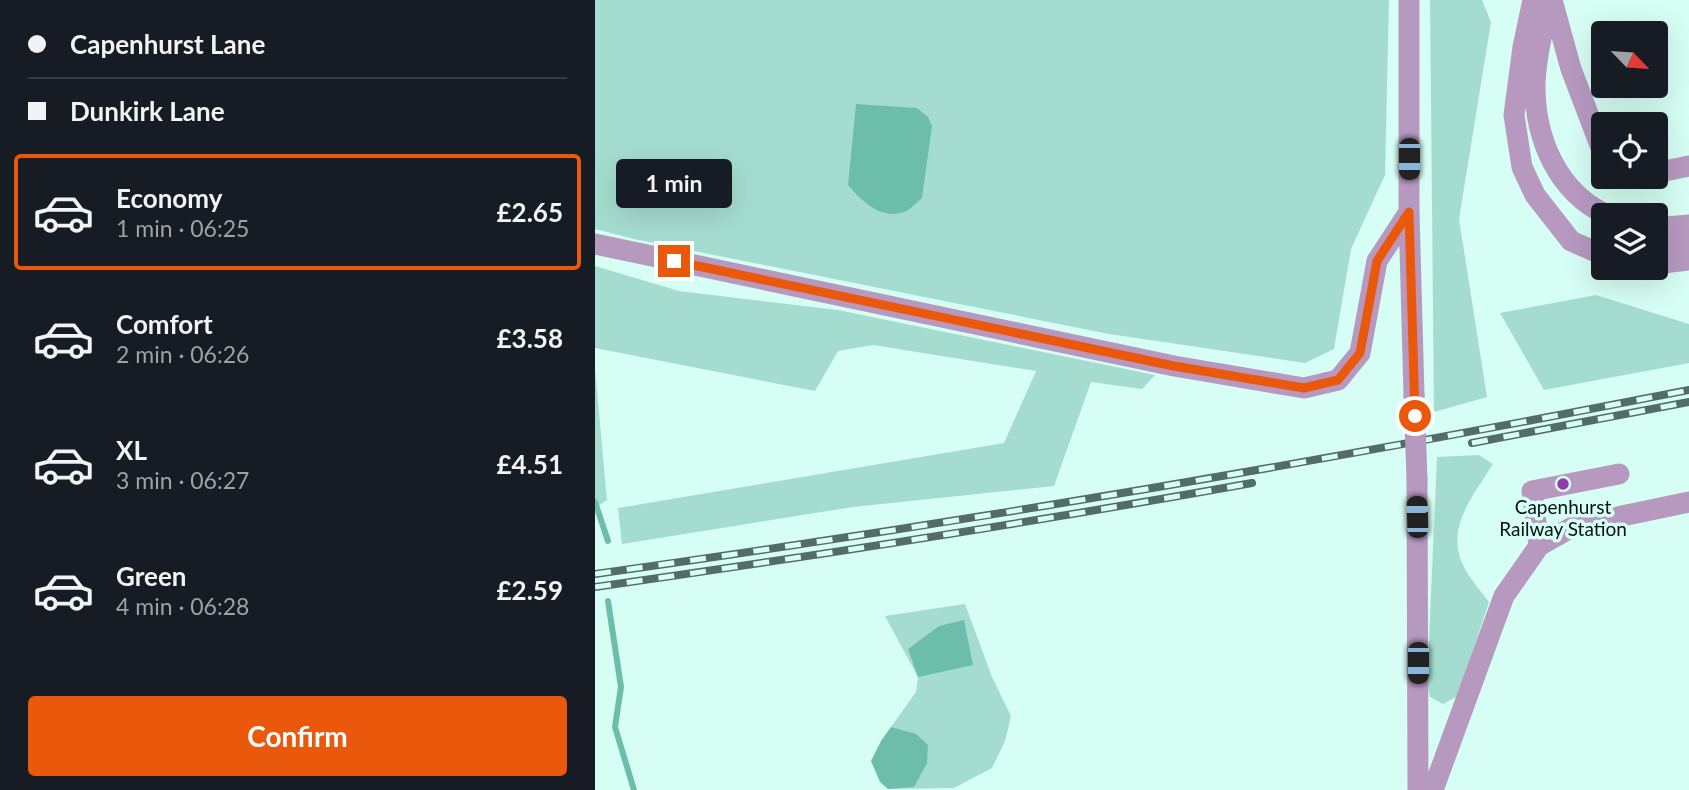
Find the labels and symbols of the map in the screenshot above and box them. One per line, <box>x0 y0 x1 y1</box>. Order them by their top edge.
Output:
north arrow <box>1591 21 1668 98</box>
car <box>1399 138 1420 180</box>
callout: 1 min <box>616 160 732 208</box>
route end <box>658 245 690 277</box>
route start <box>1399 400 1431 432</box>
marker: Capenhurst Railway Station <box>1555 476 1571 492</box>
place label: Capenhurst Railway Station <box>1499 495 1627 540</box>
car <box>1406 496 1429 538</box>
car <box>1408 642 1429 684</box>

